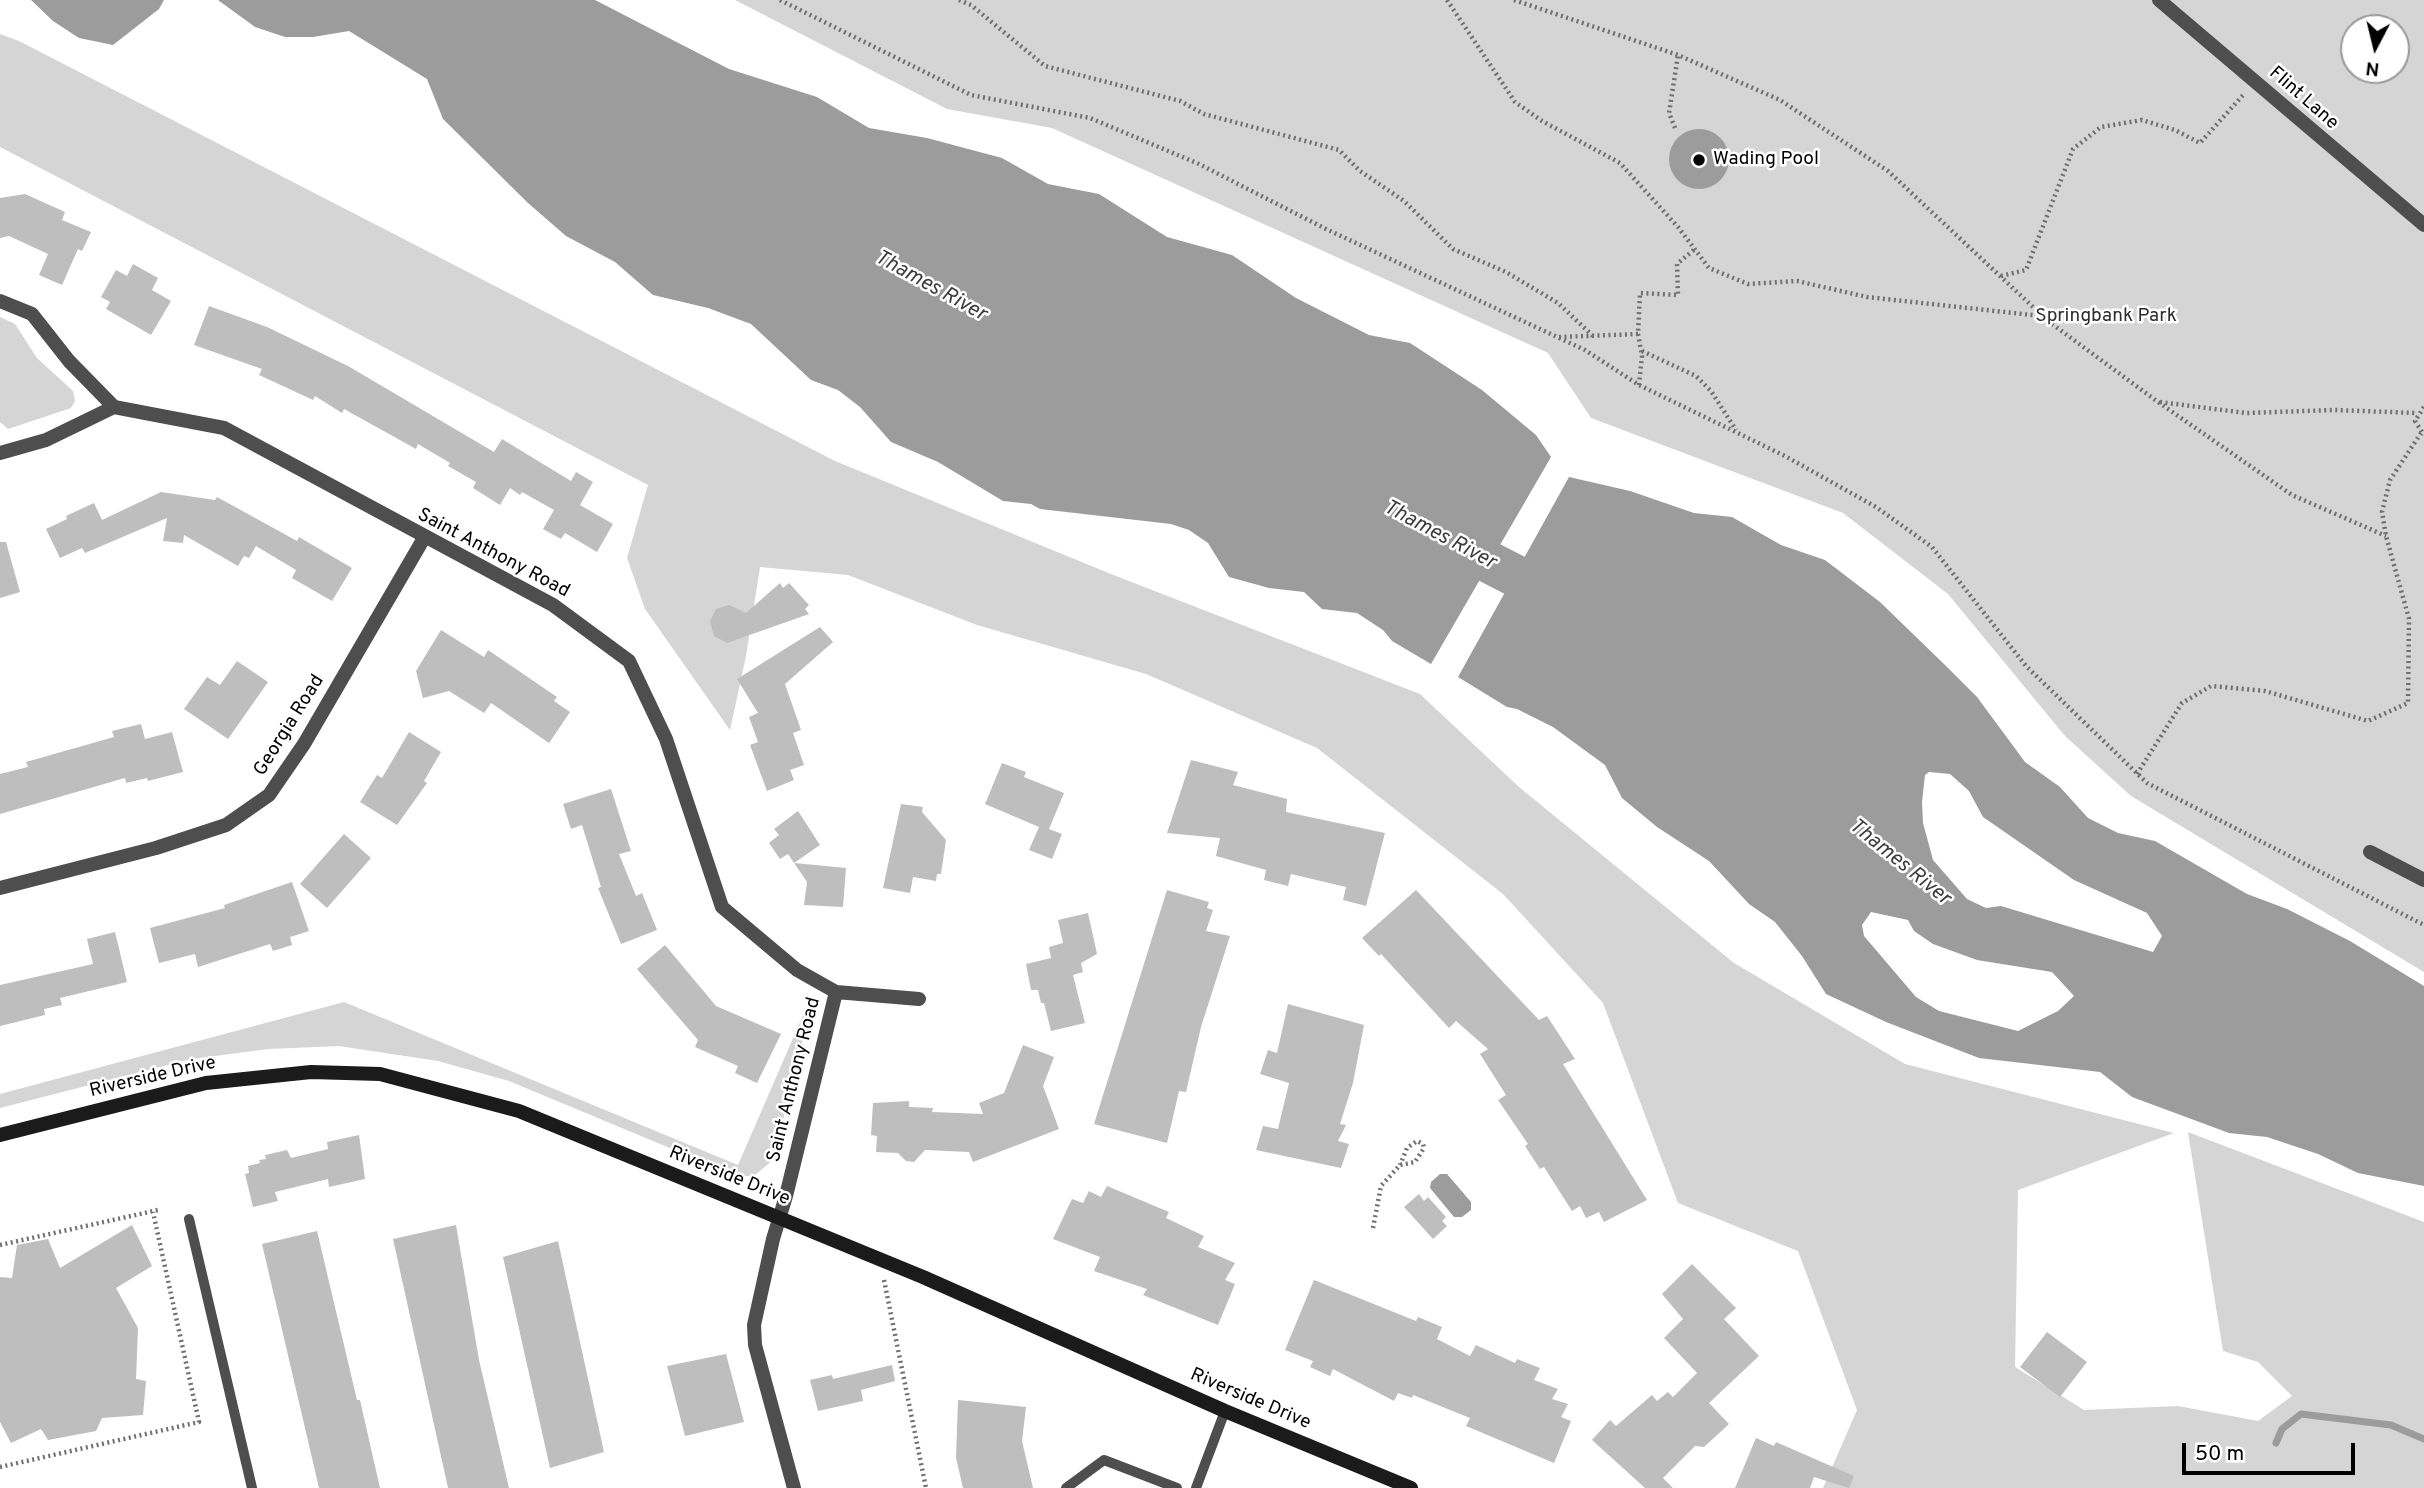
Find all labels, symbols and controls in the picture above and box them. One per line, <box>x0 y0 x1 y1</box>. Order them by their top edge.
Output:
north arrow <box>2340 14 2410 84</box>
text: N <box>2364 55 2381 81</box>
street label: Flint Lane <box>2264 63 2342 135</box>
place label: Wading Pool <box>1713 149 1819 171</box>
marker: Wading Pool <box>1691 152 1707 168</box>
water label: Thames River <box>870 246 990 328</box>
park label: Springbank Park <box>2035 306 2177 328</box>
water label: Thames River <box>1378 496 1500 576</box>
street label: Saint Anthony Road <box>413 504 573 604</box>
street label: Georgia Road <box>250 671 330 781</box>
water label: Thames River <box>1843 814 1955 912</box>
street label: Saint Anthony Road <box>763 995 827 1165</box>
street label: Riverside Drive <box>88 1052 218 1104</box>
street label: Riverside Drive <box>665 1142 793 1212</box>
street label: Riverside Drive <box>1186 1364 1314 1436</box>
scale bar <box>2186 1428 2359 1472</box>
text: 50 m <box>2195 1441 2244 1468</box>

